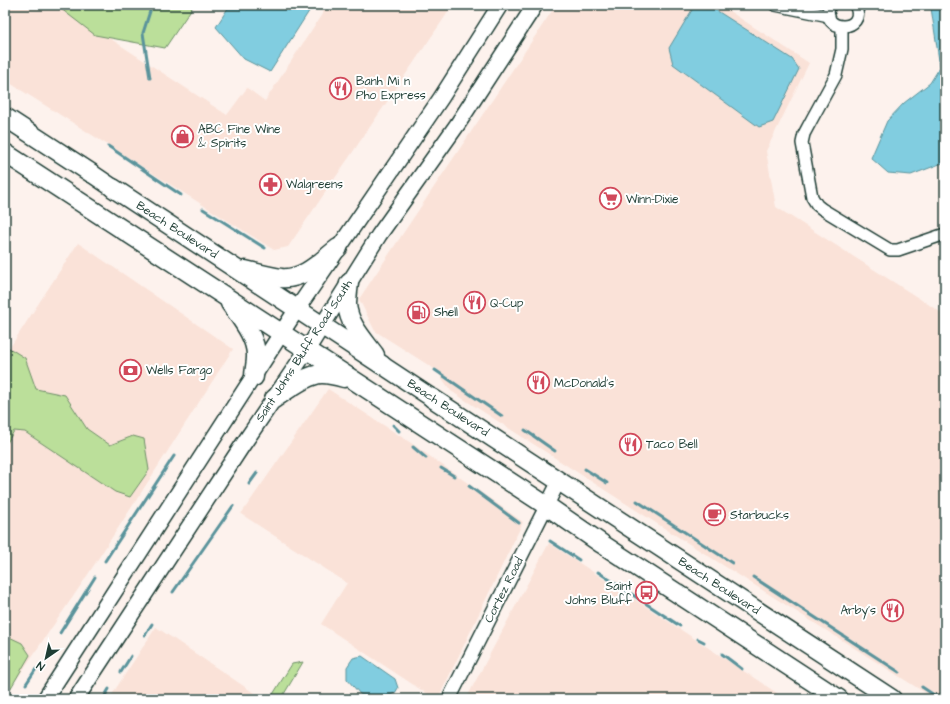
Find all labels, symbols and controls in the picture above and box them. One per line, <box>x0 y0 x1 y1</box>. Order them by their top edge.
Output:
place label: Banh Mi n Pho Express <box>356 73 426 104</box>
restaurant icon: Banh Mi n Pho Express <box>327 75 353 101</box>
place label: ABC Fine Wine & Spirits <box>198 121 281 152</box>
shop icon: ABC Fine Wine & Spirits <box>169 123 195 149</box>
pharmacy icon: Walgreens <box>258 171 284 197</box>
place label: Walgreens <box>286 176 343 194</box>
supermarket icon: Winn-Dixie <box>597 186 623 212</box>
place label: Winn-Dixie <box>626 191 679 208</box>
street label: Beach Boulevard <box>133 197 221 263</box>
street label: Saint Johns Bluff Road South <box>252 277 356 425</box>
restaurant icon: Q-Cup <box>462 290 488 316</box>
place label: Q-Cup <box>490 295 524 312</box>
fuel station icon: Shell <box>405 299 431 325</box>
place label: Shell <box>434 304 458 321</box>
bank icon: Wells Fargo <box>117 357 143 383</box>
place label: Wells Fargo <box>146 362 213 380</box>
restaurant icon: McDonald's <box>525 370 551 396</box>
street label: Beach Boulevard <box>404 375 492 441</box>
place label: McDonald's <box>554 375 614 392</box>
restaurant icon: Taco Bell <box>618 431 644 457</box>
place label: Taco Bell <box>646 436 698 453</box>
cafe icon: Starbucks <box>701 502 727 528</box>
place label: Starbucks <box>730 507 789 524</box>
street label: Beach Boulevard <box>675 553 763 619</box>
street label: Cortez Road <box>480 554 528 626</box>
place label: Saint Johns Bluff <box>565 578 633 609</box>
bus stop icon: Saint Johns Bluff <box>634 580 660 606</box>
restaurant icon: Arby's <box>879 597 905 623</box>
place label: Arby's <box>840 602 876 620</box>
north arrow <box>26 638 66 678</box>
text: N <box>34 658 48 674</box>

